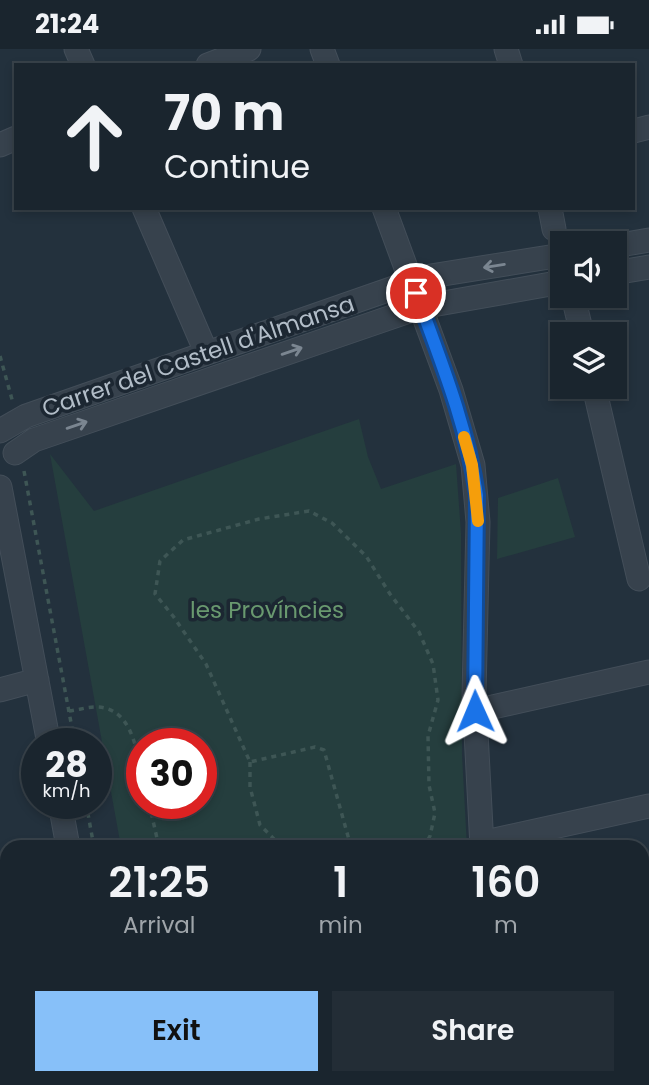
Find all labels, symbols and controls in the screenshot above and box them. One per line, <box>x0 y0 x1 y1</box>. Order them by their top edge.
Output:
text: 21:24 <box>35 6 99 42</box>
text: 70 m <box>164 79 284 147</box>
icon: ahead <box>49 91 140 182</box>
text: Continue <box>164 144 310 189</box>
map controls <box>550 231 627 399</box>
button: sound <box>550 231 627 308</box>
one-way arrow <box>483 260 506 273</box>
pin <box>386 263 446 323</box>
icon: arrive <box>397 274 435 312</box>
street label: Carrer del Castell d'Almansa <box>38 287 358 425</box>
button: layers <box>550 322 627 399</box>
one-way arrow <box>280 344 302 356</box>
one-way arrow <box>65 418 87 430</box>
park label: les Províncies <box>190 594 344 626</box>
position arrow <box>438 674 512 748</box>
speed limit sign: 30 <box>126 728 217 819</box>
text: 28 <box>45 740 88 789</box>
text: km/h <box>43 778 90 803</box>
text: 21:25 <box>109 853 210 912</box>
text: 1 <box>333 853 348 912</box>
text: 160 <box>471 853 540 912</box>
text: Arrival <box>123 909 196 941</box>
text: min <box>319 909 363 941</box>
text: m <box>494 909 518 941</box>
button: Exit <box>35 991 318 1071</box>
button: Share <box>332 991 614 1071</box>

